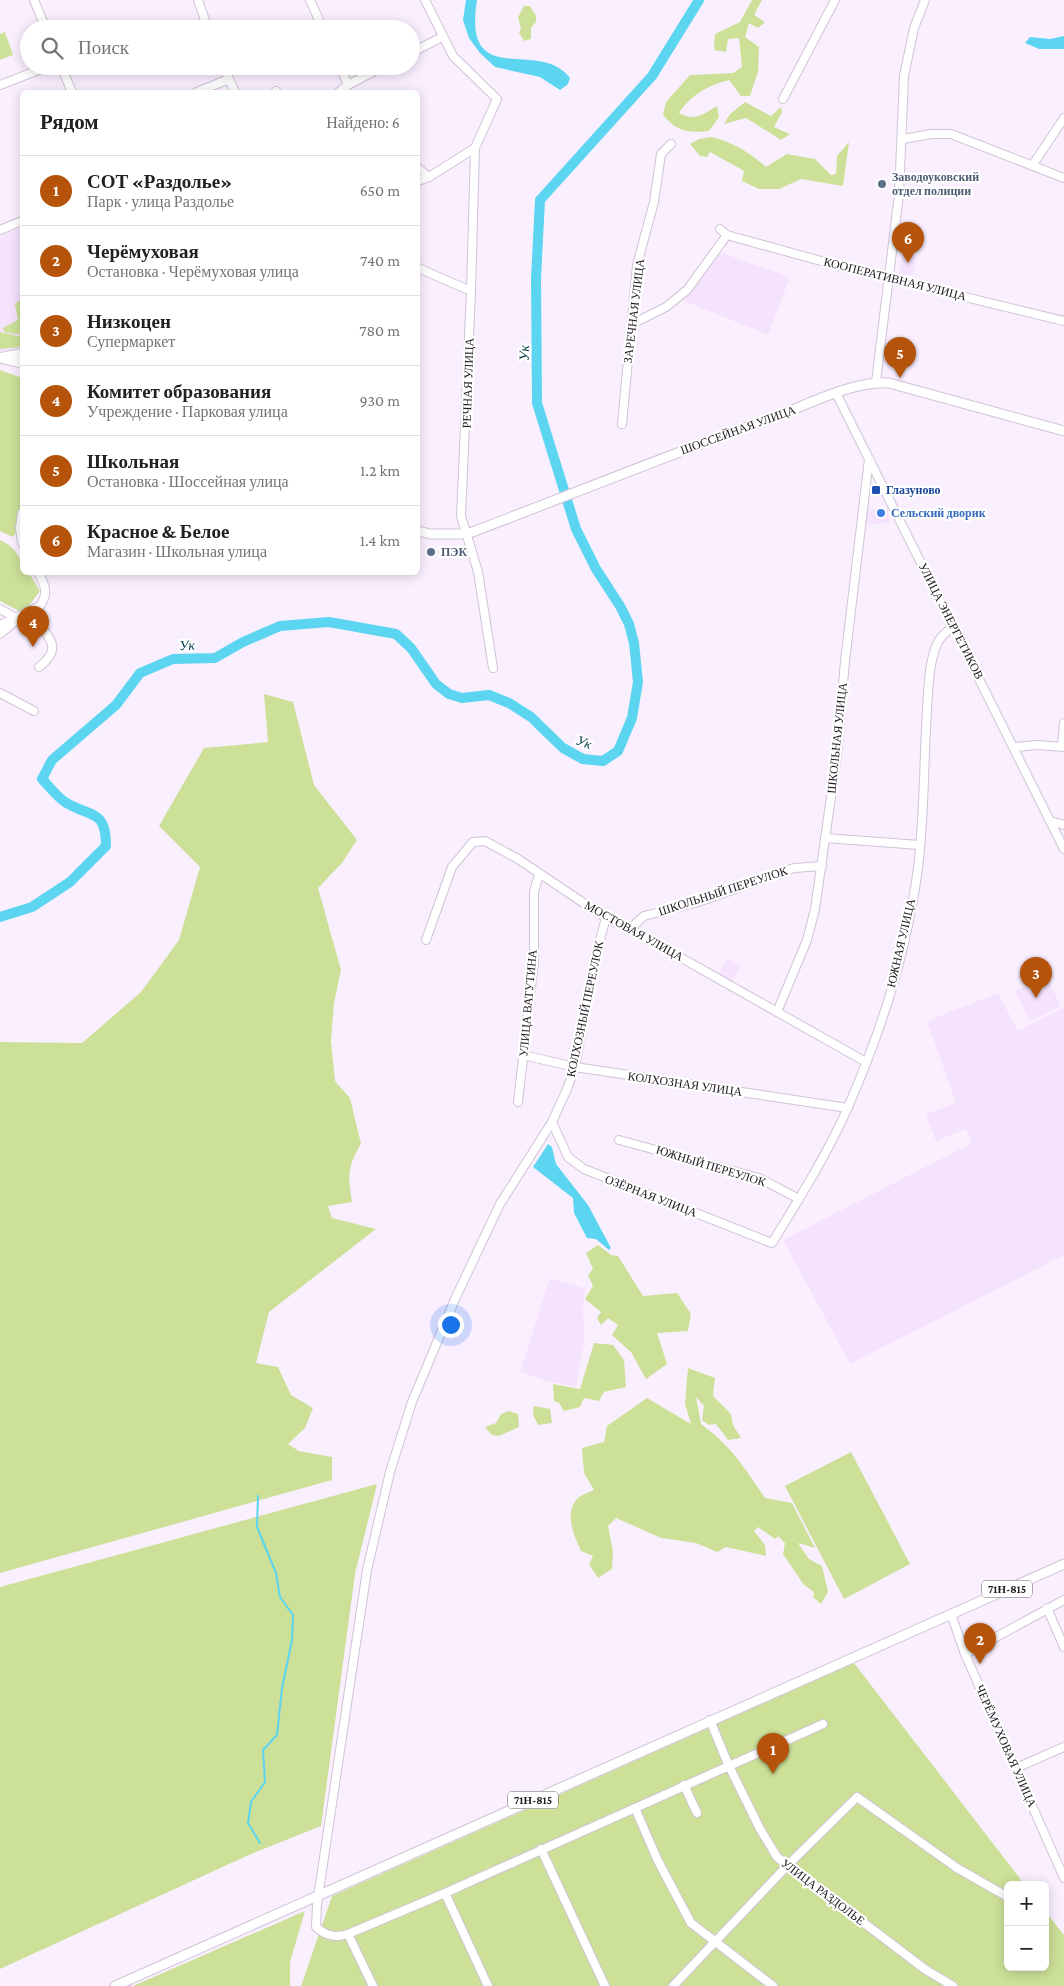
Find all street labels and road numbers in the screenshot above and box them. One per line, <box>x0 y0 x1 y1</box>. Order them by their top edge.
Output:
street label: КООПЕРАТИВНАЯ УЛИЦА <box>822 254 968 304</box>
street label: ЗАРЕЧНАЯ УЛИЦА <box>621 258 647 364</box>
street label: РЕЧНАЯ УЛИЦА <box>459 337 477 429</box>
street label: ШОССЕЙНАЯ УЛИЦА <box>678 402 798 457</box>
street label: УЛИЦА ЭНЕРГЕТИКОВ <box>916 560 986 682</box>
street label: ШКОЛЬНАЯ УЛИЦА <box>824 681 850 794</box>
street label: ШКОЛЬНЫЙ ПЕРЕУЛОК <box>657 863 790 919</box>
street label: ЮЖНАЯ УЛИЦА <box>884 897 918 989</box>
street label: МОСТОВАЯ УЛИЦА <box>582 898 686 964</box>
street label: КОЛХОЗНЫЙ ПЕРЕУЛОК <box>564 939 606 1078</box>
street label: УЛИЦА ВАТУТИНА <box>516 948 540 1057</box>
street label: КОЛХОЗНАЯ УЛИЦА <box>627 1069 743 1099</box>
street label: ЮЖНЫЙ ПЕРЕУЛОК <box>654 1143 769 1190</box>
street label: ОЗЁРНАЯ УЛИЦА <box>603 1172 699 1220</box>
road number: 71Н-815 <box>982 1580 1032 1598</box>
street label: ЧЕРЁМУХОВАЯ УЛИЦА <box>973 1683 1039 1810</box>
road number: 71Н-815 <box>508 1792 558 1808</box>
street label: УЛИЦА РАЗДОЛЬЕ <box>778 1856 868 1928</box>

